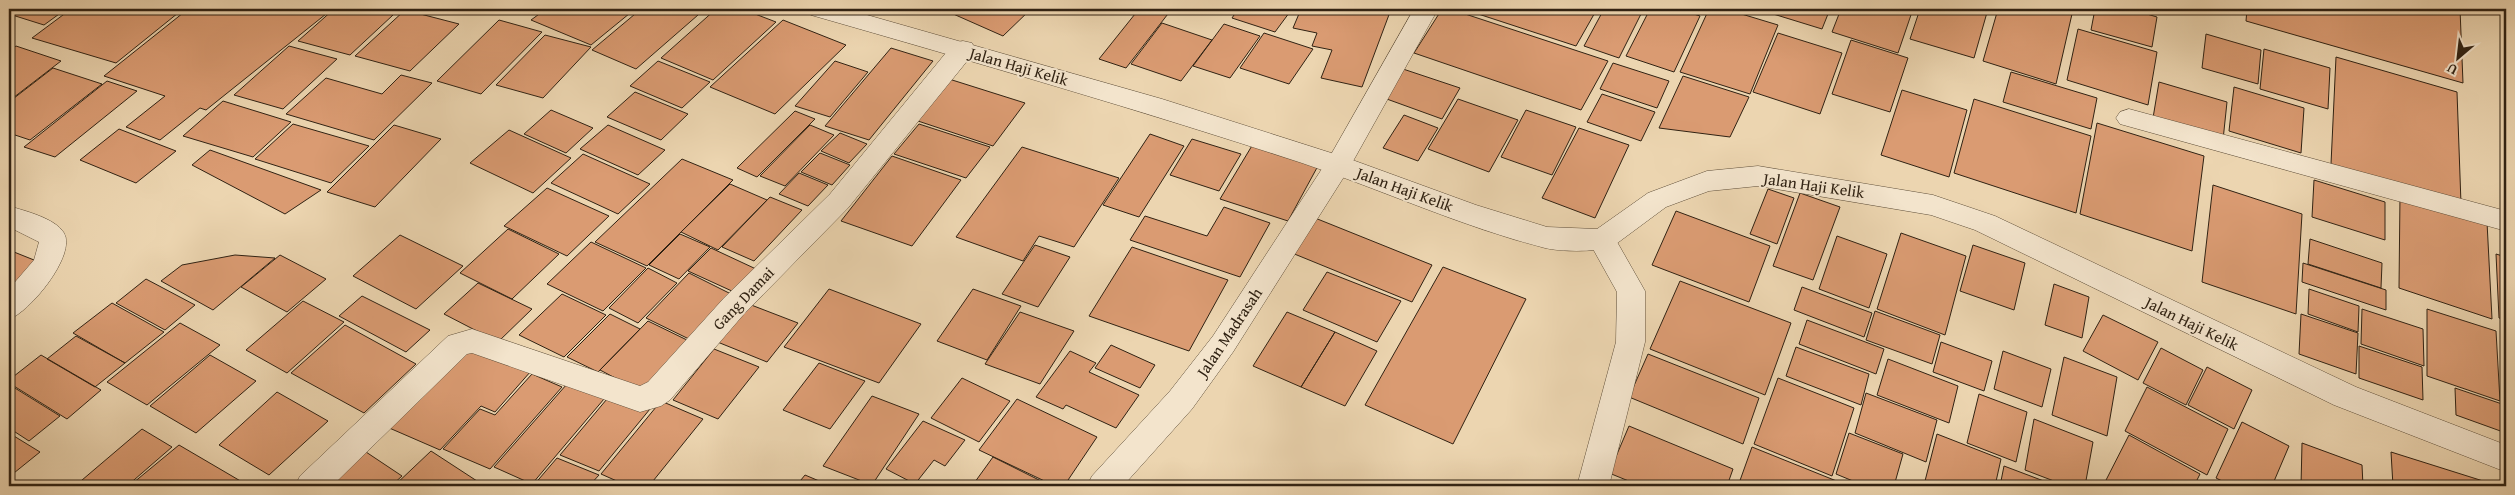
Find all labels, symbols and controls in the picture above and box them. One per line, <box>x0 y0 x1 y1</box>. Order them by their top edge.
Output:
north arrow <box>2432 32 2482 82</box>
street label: Jalan Haji Kelik <box>965 40 1072 92</box>
text: U <box>2443 58 2461 81</box>
street label: Jalan Haji Kelik <box>1351 160 1458 218</box>
street label: Jalan Haji Kelik <box>1760 166 1867 204</box>
street label: Gang Damai <box>707 261 780 335</box>
street label: Jalan Madrasah <box>1189 282 1268 383</box>
street label: Jalan Haji Kelik <box>2139 289 2244 356</box>

